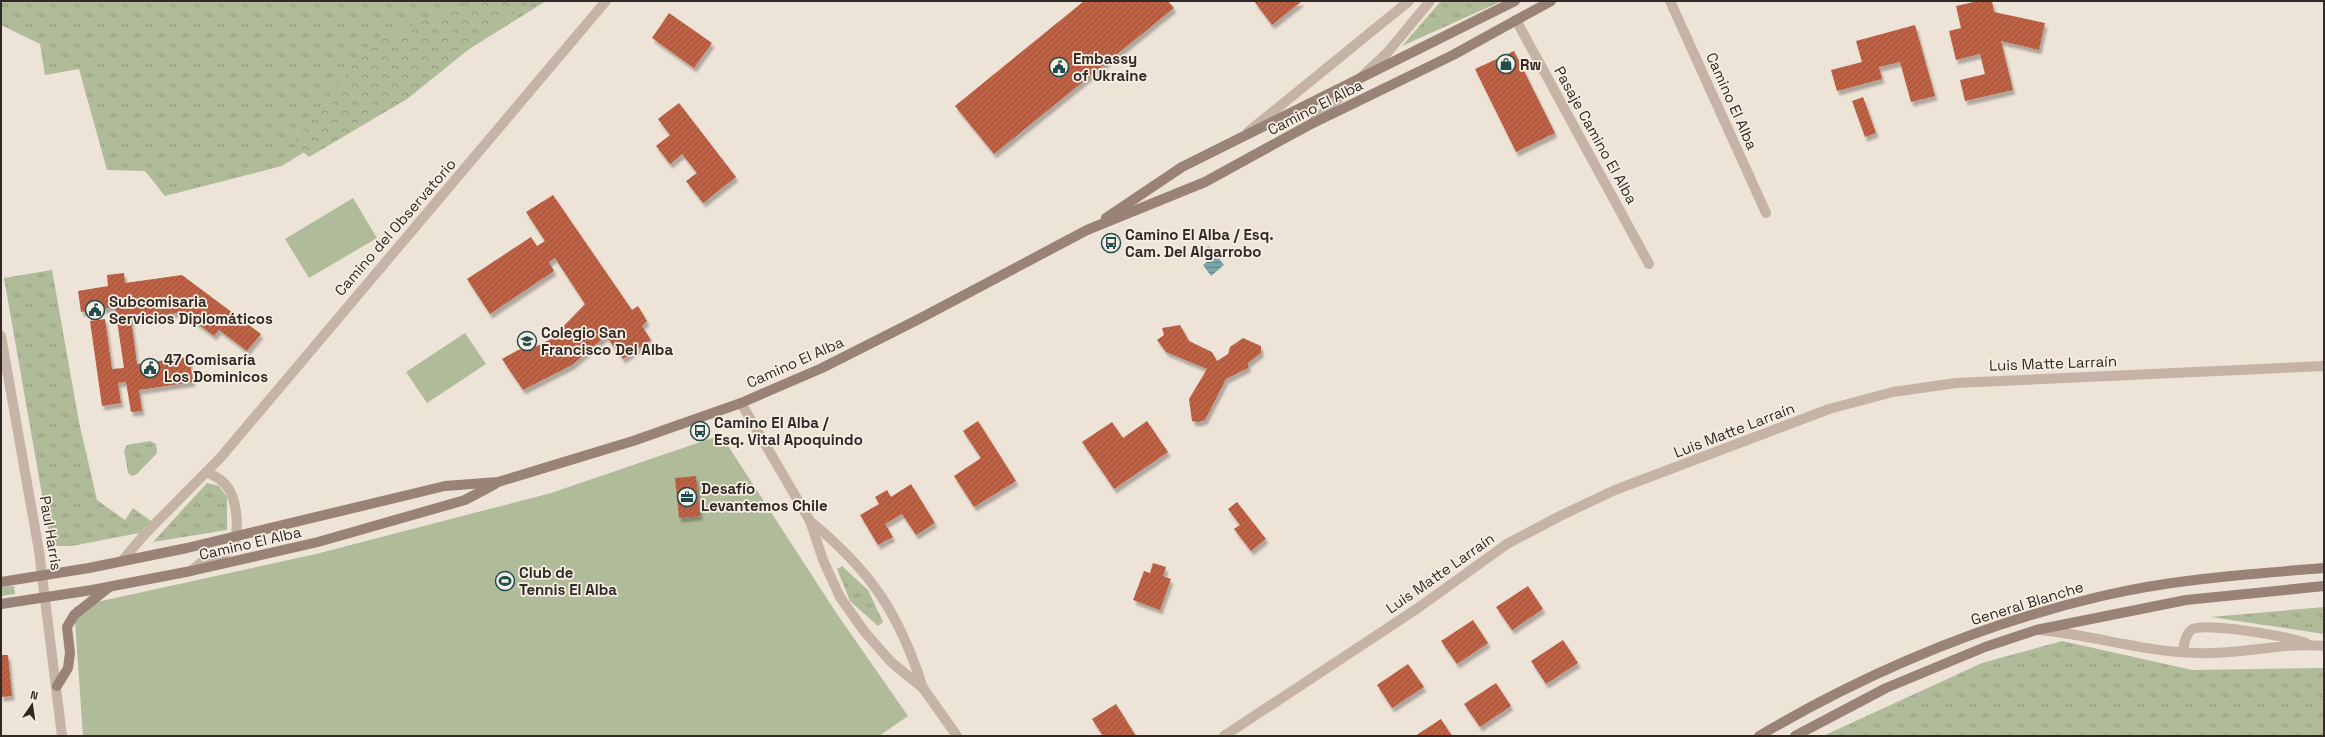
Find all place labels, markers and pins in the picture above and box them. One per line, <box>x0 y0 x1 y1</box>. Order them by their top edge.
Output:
place label: Embassy of Ukraine <box>1073 49 1147 85</box>
shop icon: Rw <box>1495 53 1517 75</box>
place label: Rw <box>1520 55 1541 74</box>
public building icon: Embassy of Ukraine <box>1048 56 1070 78</box>
place label: Camino El Alba / Esq. Cam. Del Algarrobo <box>1125 225 1274 261</box>
bus stop icon: Camino El Alba / Esq. Cam. Del Algarrobo <box>1100 232 1122 254</box>
place label: Subcomisaria Servicios Diplomáticos <box>109 292 273 328</box>
public building icon: Subcomisaria Servicios Diplomáticos <box>84 299 106 321</box>
place label: Colegio San Francisco Del Alba <box>541 323 673 359</box>
school or university icon: Colegio San Francisco Del Alba <box>516 330 538 352</box>
place label: 47 Comisaría Los Dominicos <box>164 350 268 386</box>
public building icon: 47 Comisaría Los Dominicos <box>139 357 161 379</box>
place label: Camino El Alba / Esq. Vital Apoquindo <box>714 413 863 449</box>
bus stop icon: Camino El Alba / Esq. Vital Apoquindo <box>689 420 711 442</box>
place label: Desafío Levantemos Chile <box>701 479 828 515</box>
office icon: Desafío Levantemos Chile <box>676 486 698 508</box>
place label: Club de Tennis El Alba <box>519 563 617 599</box>
sports icon: Club de Tennis El Alba <box>494 570 516 592</box>

